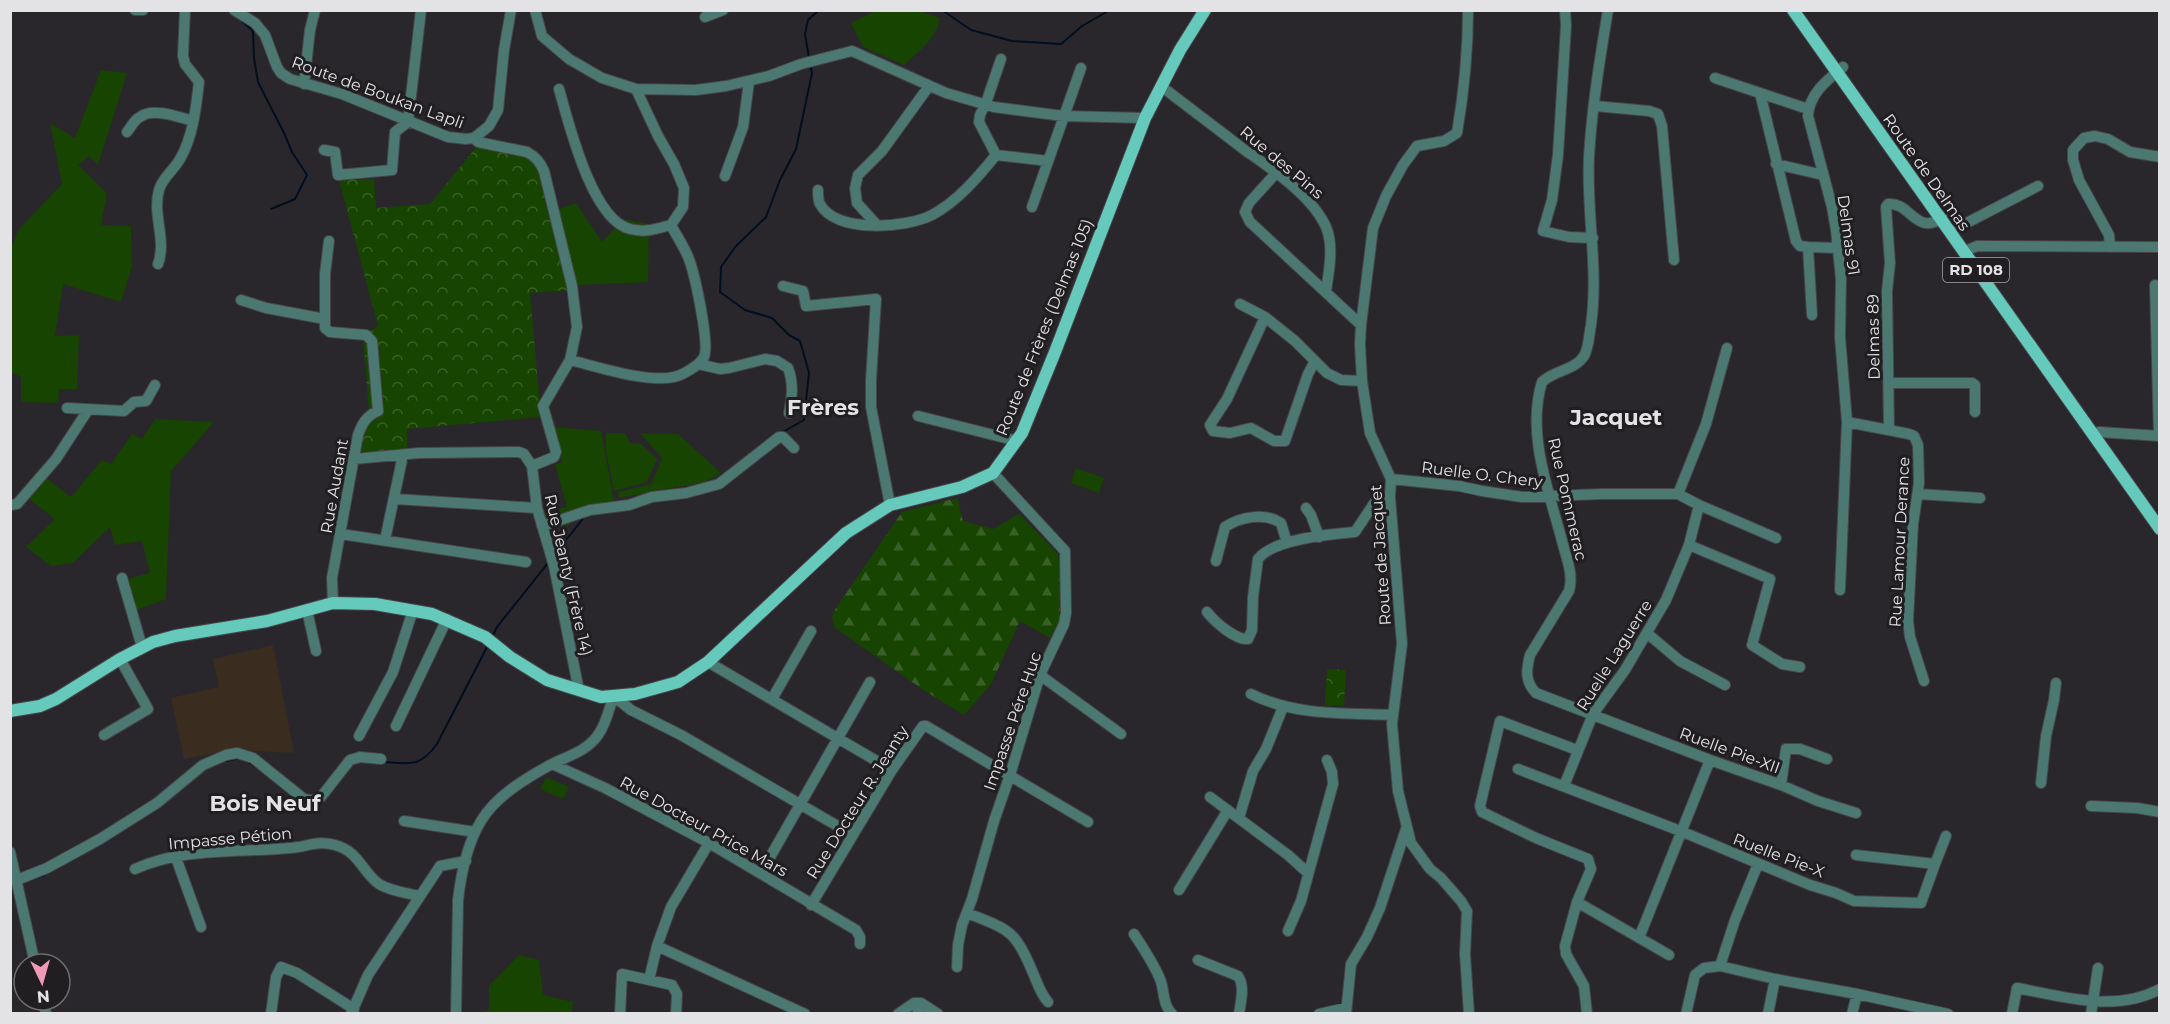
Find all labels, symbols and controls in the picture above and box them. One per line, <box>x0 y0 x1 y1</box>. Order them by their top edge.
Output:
street label: Route de Boukan Lapli <box>289 52 467 133</box>
street label: Route de Delmas <box>1879 110 1974 235</box>
street label: Rue des Pins <box>1236 122 1327 203</box>
street label: Delmas 91 <box>1833 194 1864 277</box>
street label: Route de Frères (Delmas 105) <box>992 216 1097 438</box>
road number: RD 108 <box>1943 258 2009 282</box>
street label: Delmas 89 <box>1863 294 1884 380</box>
district label: Frères <box>787 394 859 421</box>
district label: Jacquet <box>1569 404 1663 431</box>
street label: Rue Pommerac <box>1544 436 1591 562</box>
street label: Rue Audant <box>317 437 352 535</box>
street label: Rue Lamour Derance <box>1886 456 1913 628</box>
street label: Ruelle O. Chery <box>1420 458 1544 491</box>
street label: Route de Jacquet <box>1366 483 1395 626</box>
street label: Rue Jeanty (Frère 14) <box>541 492 596 658</box>
street label: Ruelle Laguerre <box>1573 596 1656 714</box>
street label: Impasse Pére Huc <box>980 649 1045 793</box>
street label: Rue Docteur R. Jeanty <box>802 722 913 882</box>
street label: Ruelle Pie-XII <box>1677 723 1783 777</box>
street label: Rue Docteur Price Mars <box>616 772 791 881</box>
district label: Bois Neuf <box>209 790 322 817</box>
street label: Impasse Pétion <box>167 824 293 853</box>
street label: Ruelle Pie-X <box>1730 829 1828 882</box>
north arrow <box>12 952 72 1012</box>
text: N <box>36 986 51 1006</box>

